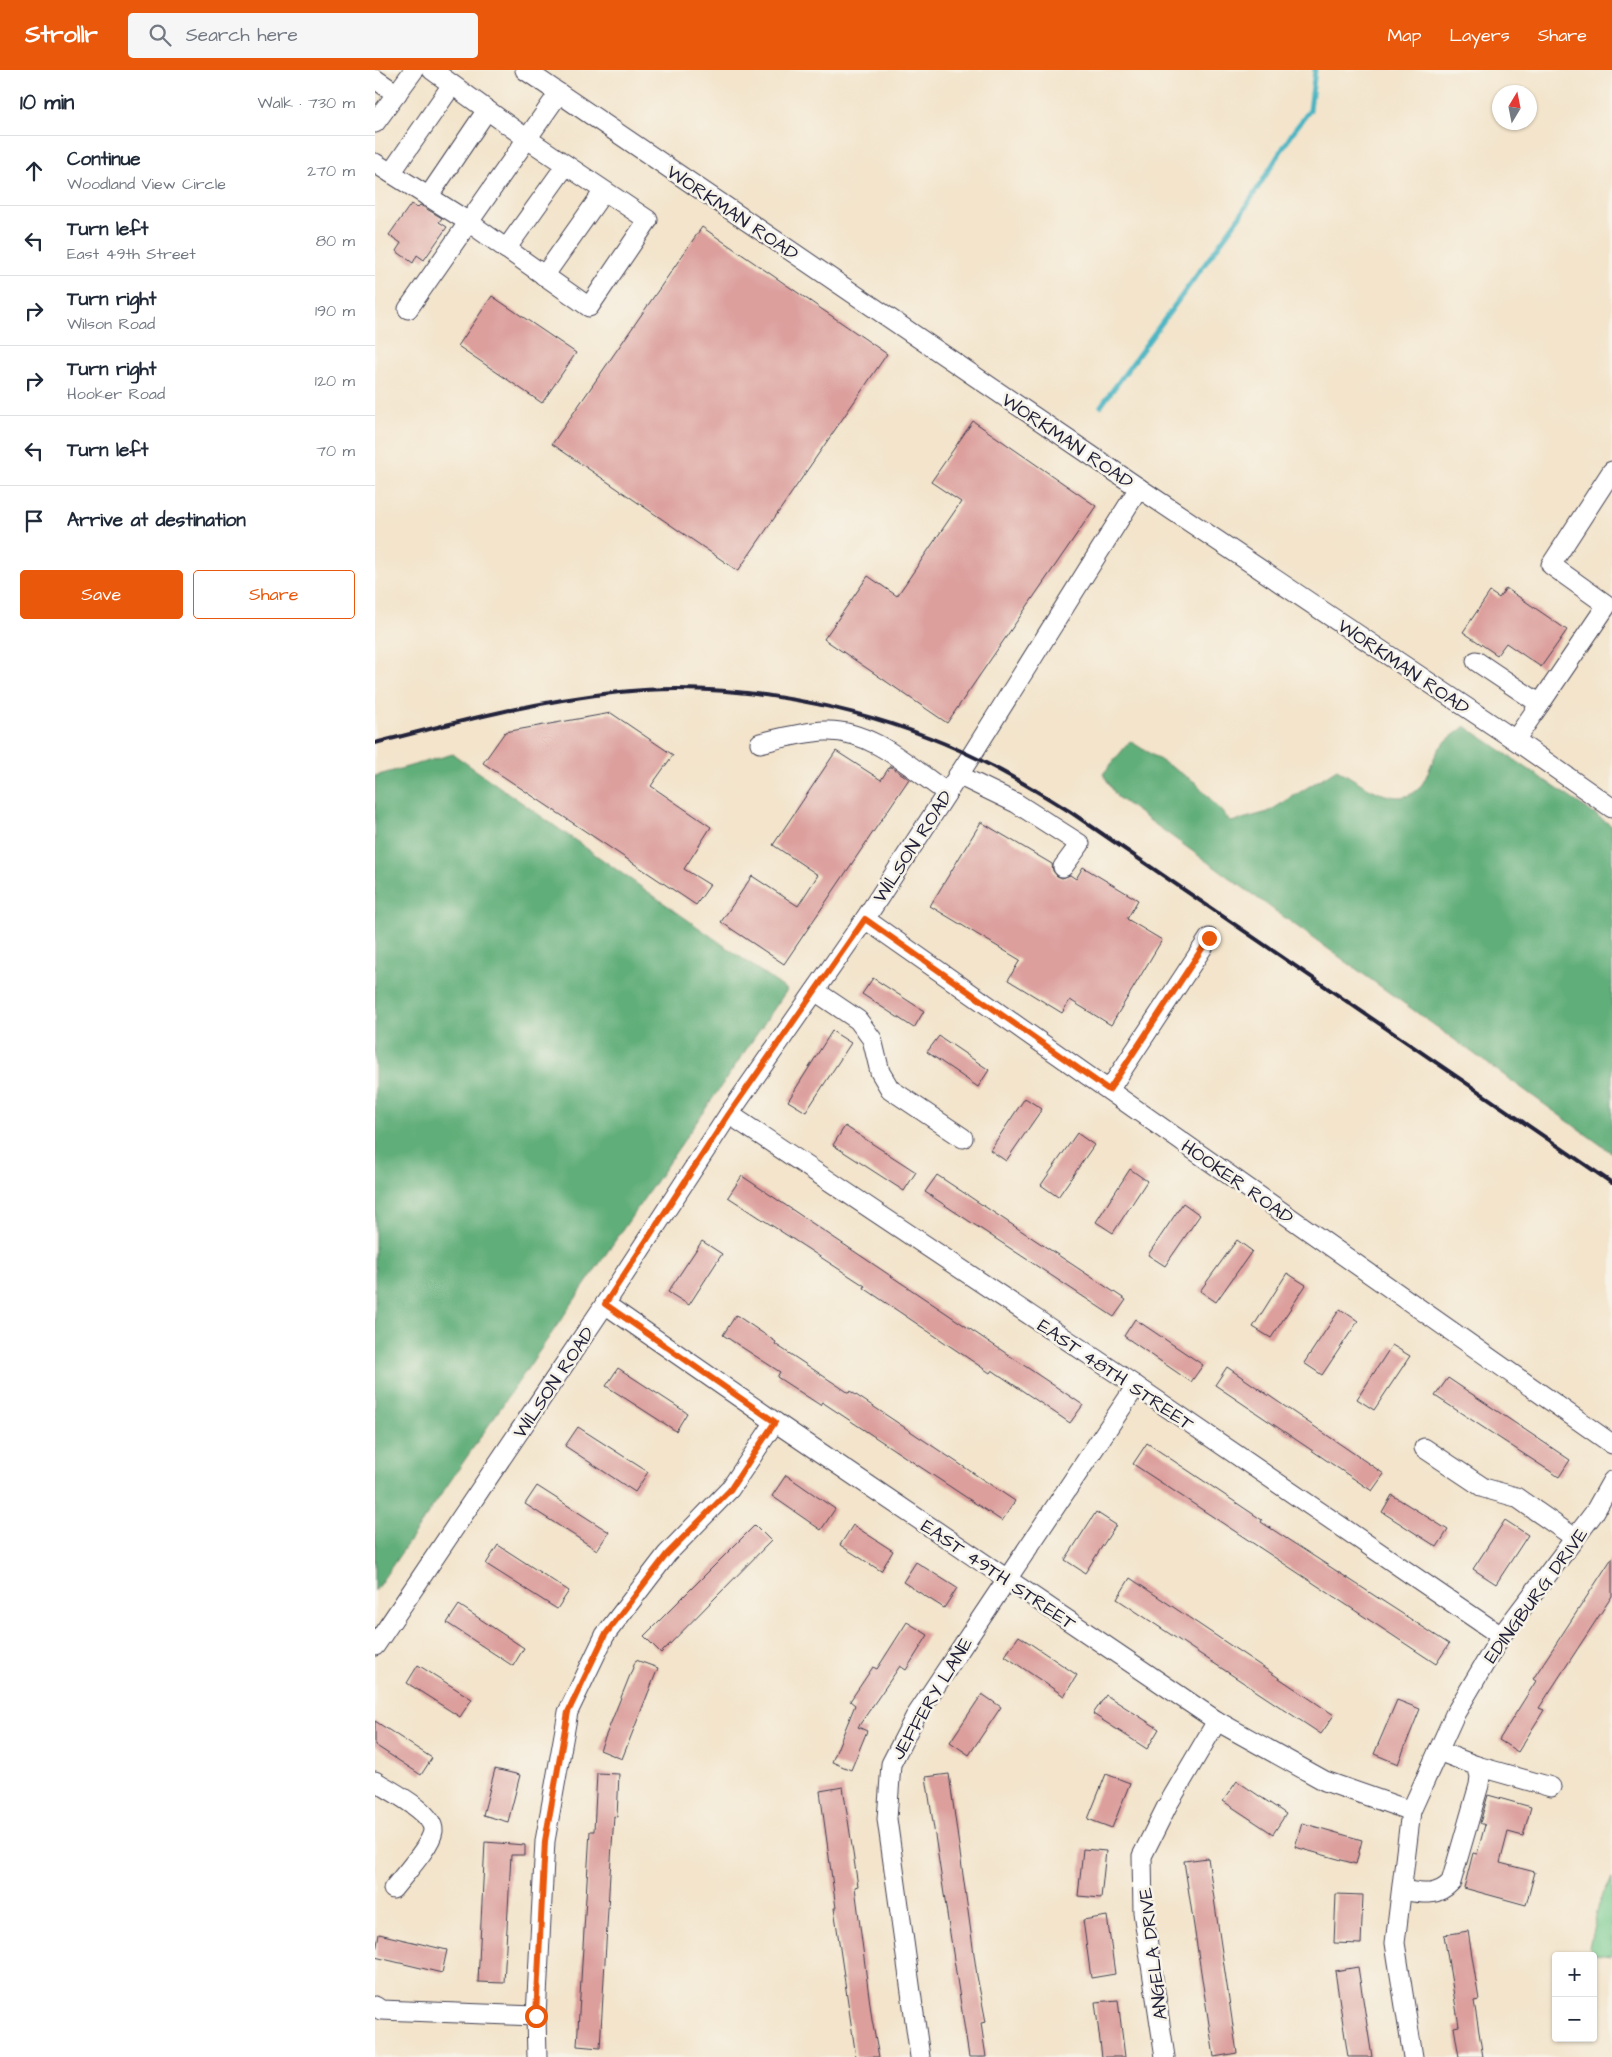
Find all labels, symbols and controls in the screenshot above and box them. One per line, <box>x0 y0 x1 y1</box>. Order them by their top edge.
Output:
search box <box>128 13 478 58</box>
text: Strollr <box>25 18 98 52</box>
icon: search <box>146 21 174 49</box>
text: Search here <box>186 22 298 49</box>
text: Map <box>1387 23 1421 48</box>
text: Layers <box>1449 23 1510 48</box>
text: Share <box>1538 23 1587 48</box>
north arrow <box>1492 85 1537 130</box>
text: 10 min <box>20 88 74 117</box>
text: Walk · 730 m <box>257 92 355 114</box>
text: Continue <box>67 146 141 173</box>
icon: ahead <box>20 157 48 185</box>
street label: WORKMAN ROAD <box>661 159 803 267</box>
text: 270 m <box>307 160 355 182</box>
text: Woodland View Circle <box>67 173 226 195</box>
text: Turn left <box>67 216 148 243</box>
icon: left <box>20 227 48 255</box>
text: 80 m <box>316 230 355 252</box>
text: East 49th Street <box>67 243 196 265</box>
text: Turn right <box>67 286 156 313</box>
icon: right <box>20 297 48 325</box>
text: 190 m <box>315 300 355 322</box>
text: Wilson Road <box>67 313 155 335</box>
text: Turn right <box>67 356 156 383</box>
icon: right <box>20 367 48 395</box>
text: 120 m <box>315 370 355 392</box>
text: Hooker Road <box>67 383 165 405</box>
street label: WORKMAN ROAD <box>996 387 1138 495</box>
icon: left <box>20 437 48 465</box>
text: Turn left <box>67 437 148 464</box>
text: 70 m <box>316 440 355 462</box>
icon: arrive <box>20 507 48 535</box>
text: Arrive at destination <box>67 507 246 534</box>
button: Save <box>20 570 183 619</box>
button: Share <box>193 570 355 619</box>
street label: WORKMAN ROAD <box>1332 613 1474 721</box>
street label: WILSON ROAD <box>867 785 960 908</box>
route end <box>1198 927 1221 950</box>
street label: HOOKER ROAD <box>1175 1133 1299 1231</box>
street label: EAST 48TH STREET <box>1032 1313 1199 1438</box>
street label: WILSON ROAD <box>507 1322 602 1444</box>
street label: EAST 49TH STREET <box>915 1513 1081 1637</box>
street label: EDINGBURG DRIVE <box>1478 1522 1595 1669</box>
street label: JEFFERY LANE <box>885 1632 980 1765</box>
street label: ANGELA DRIVE <box>1132 1886 1175 2022</box>
map controls <box>1552 1952 1597 2042</box>
button: + <box>1552 1952 1597 1997</box>
button: − <box>1552 1997 1597 2042</box>
route start <box>525 2005 548 2028</box>

